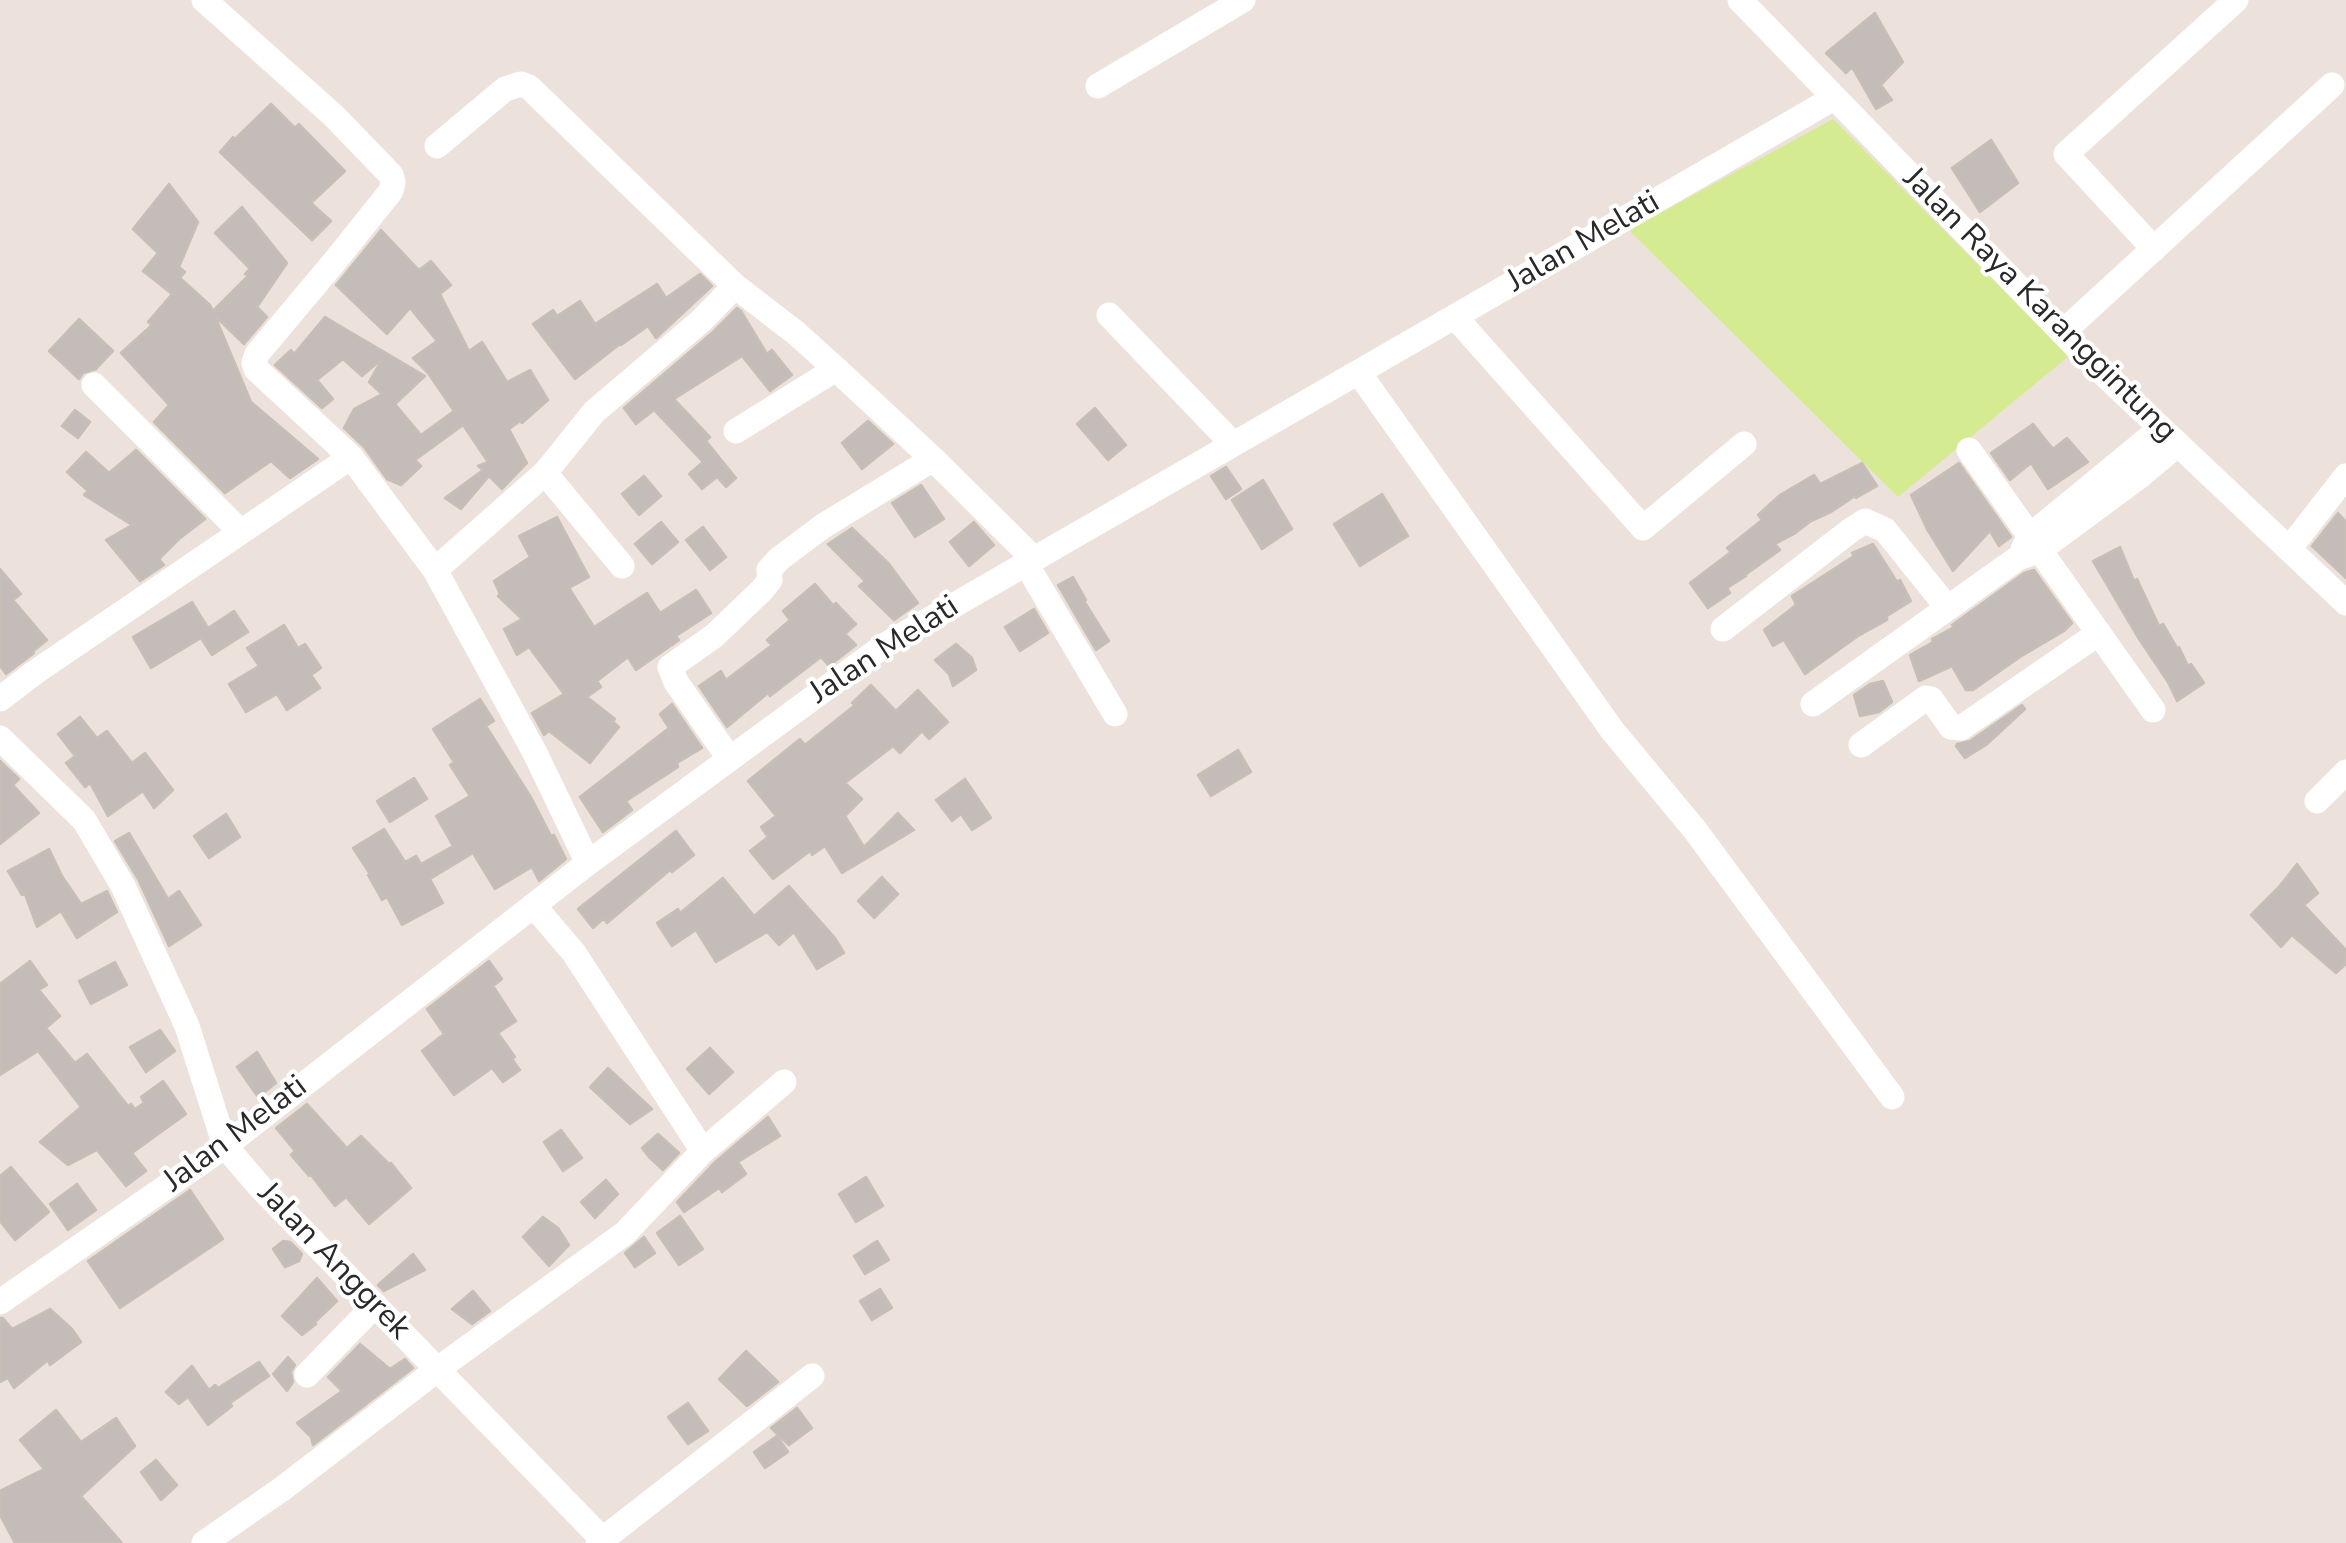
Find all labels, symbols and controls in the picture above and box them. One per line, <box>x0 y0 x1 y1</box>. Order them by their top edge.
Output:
street label: Jalan Raya Karanggintung <box>1894 161 2184 451</box>
street label: Jalan Melati <box>1501 184 1667 302</box>
street label: Jalan Melati <box>803 589 967 713</box>
street label: Jalan Melati <box>157 1069 315 1201</box>
street label: Jalan Anggrek <box>249 1175 417 1349</box>

